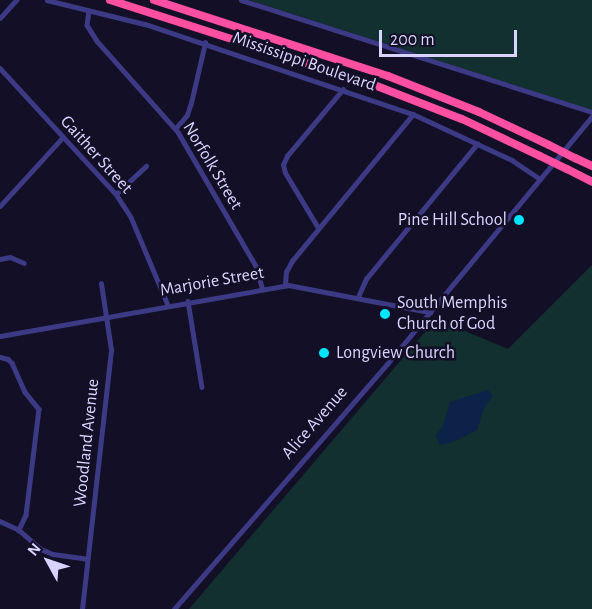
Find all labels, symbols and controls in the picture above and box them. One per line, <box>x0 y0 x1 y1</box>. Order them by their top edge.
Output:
scale bar <box>382 18 520 56</box>
street label: Mississippi Boulevard <box>229 27 379 97</box>
text: 200 m <box>390 31 435 49</box>
street label: Gaither Street <box>55 111 137 199</box>
street label: Norfolk Street <box>177 118 247 214</box>
place label: Pine Hill School <box>398 209 507 231</box>
marker: Pine Hill School <box>512 213 526 227</box>
street label: Marjorie Street <box>158 262 266 302</box>
place label: South Memphis Church of God <box>397 293 507 336</box>
marker: South Memphis Church of God <box>378 307 392 321</box>
place label: Longview Church <box>336 342 455 364</box>
marker: Longview Church <box>317 346 331 360</box>
street label: Woodland Avenue <box>70 378 104 508</box>
street label: Alice Avenue <box>277 382 353 464</box>
north arrow <box>18 531 78 591</box>
text: N <box>25 540 44 559</box>

